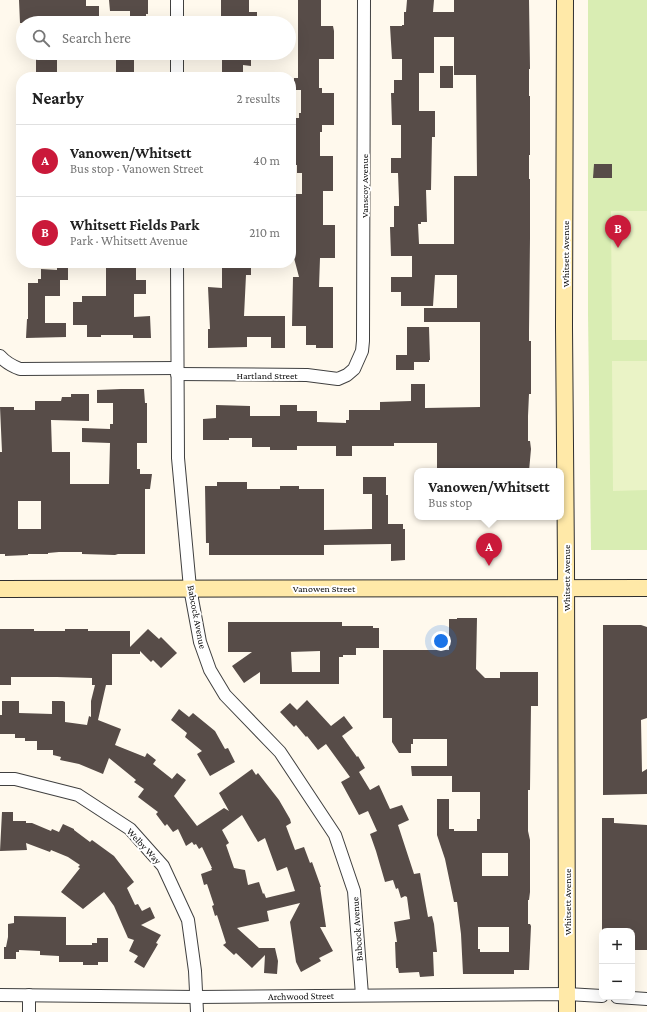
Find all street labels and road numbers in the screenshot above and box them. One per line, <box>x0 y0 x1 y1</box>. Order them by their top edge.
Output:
street label: Vanscoy Avenue <box>359 153 370 218</box>
street label: Whitsett Avenue <box>560 220 571 287</box>
street label: Hartland Street <box>236 370 298 381</box>
street label: Whitsett Avenue <box>561 544 572 611</box>
street label: Vanowen Street <box>293 583 356 594</box>
street label: Babcock Avenue <box>185 584 209 650</box>
street label: Welby Way <box>125 826 164 867</box>
street label: Whitsett Avenue <box>562 868 573 935</box>
street label: Babcock Avenue <box>349 896 365 962</box>
street label: Archwood Street <box>268 990 335 1002</box>

